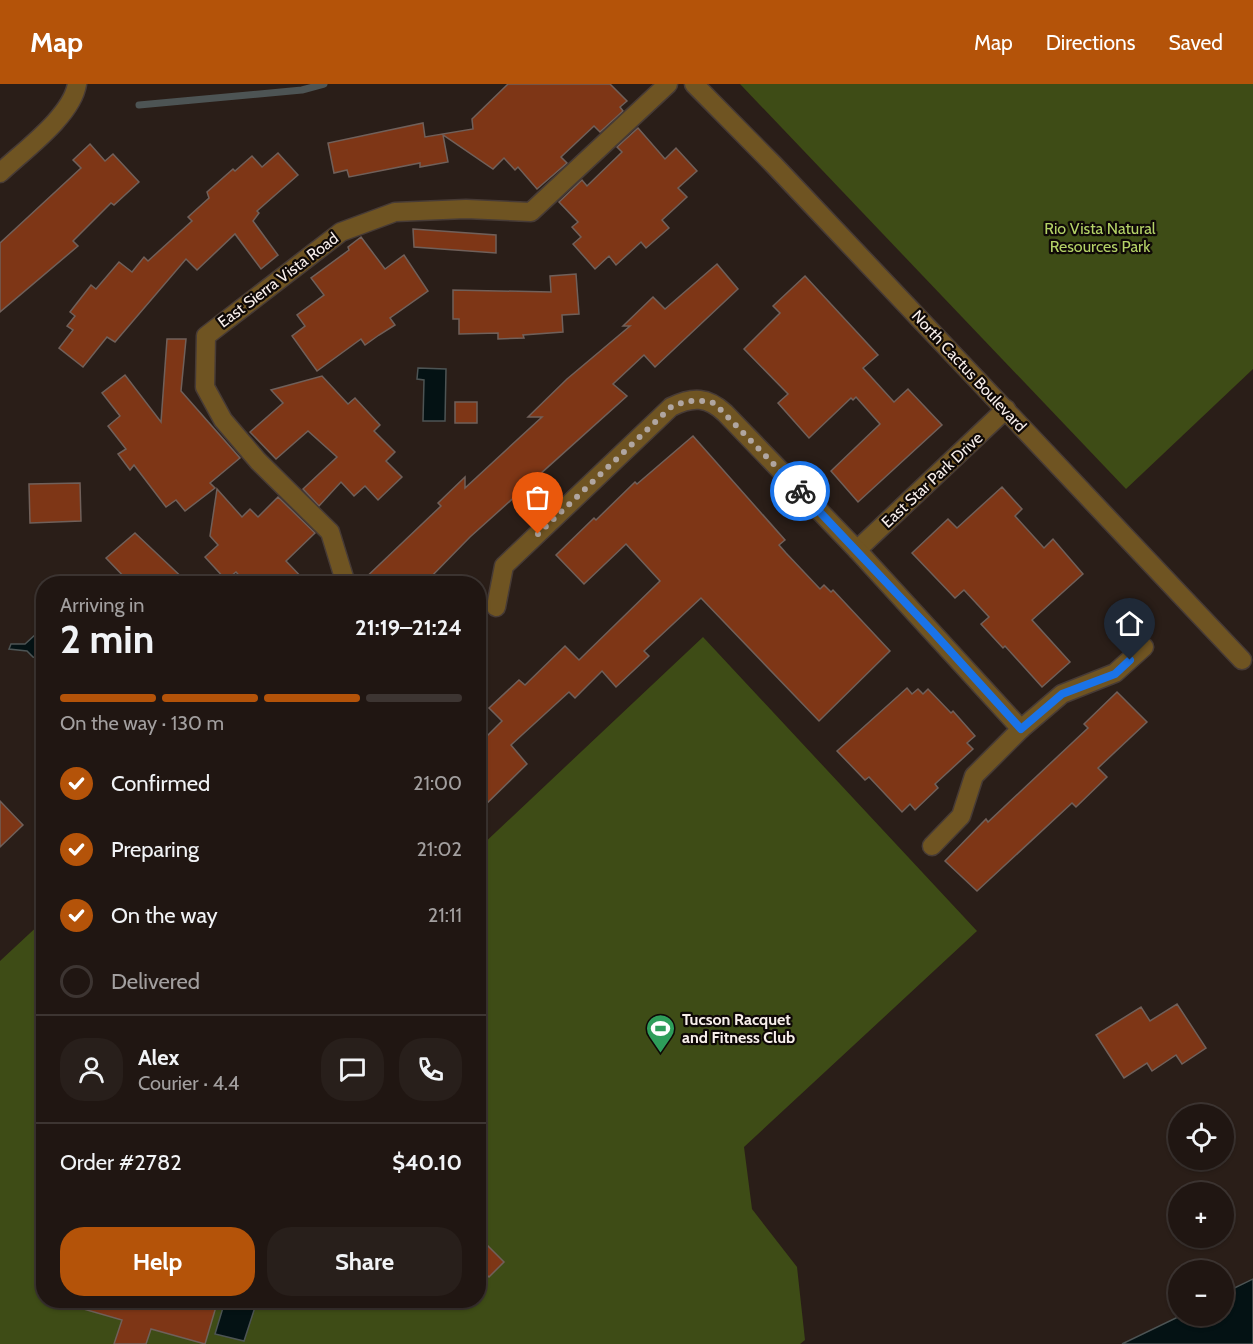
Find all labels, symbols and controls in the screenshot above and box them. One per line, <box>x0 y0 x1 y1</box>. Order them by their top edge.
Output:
text: Map <box>30 25 83 59</box>
text: Map <box>974 30 1013 55</box>
text: Directions <box>1046 30 1135 55</box>
text: Saved <box>1168 30 1223 55</box>
park label: Rio Vista Natural Resources Park <box>1044 219 1156 256</box>
street label: East Sierra Vista Road <box>214 228 342 332</box>
street label: North Cactus Boulevard <box>908 306 1030 436</box>
street label: East Star Park Drive <box>878 428 986 532</box>
courier <box>770 461 830 521</box>
pin <box>512 472 563 534</box>
icon: bike <box>784 475 817 508</box>
icon: bag <box>521 481 554 514</box>
text: Arriving in <box>60 593 144 617</box>
pin <box>1104 598 1155 660</box>
icon: home <box>1113 607 1146 640</box>
text: 21:19–21:24 <box>355 614 462 641</box>
text: 2 min <box>60 615 154 663</box>
text: On the way · 130 m <box>60 711 224 735</box>
icon: check <box>60 767 93 800</box>
text: Confirmed <box>111 770 210 797</box>
text: 21:00 <box>413 771 462 795</box>
icon: check <box>60 833 93 866</box>
text: Preparing <box>111 836 199 863</box>
text: 21:02 <box>416 837 462 861</box>
icon: check <box>60 899 93 932</box>
text: On the way <box>111 902 218 929</box>
text: 21:11 <box>428 903 462 927</box>
text: Delivered <box>111 968 200 995</box>
place label: Tucson Racquet and Fitness Club <box>682 1010 795 1047</box>
sports icon: Tucson Racquet and Fitness Club <box>645 1012 677 1054</box>
button: person <box>60 1038 123 1101</box>
button: chat <box>321 1038 384 1101</box>
button: phone <box>399 1038 462 1101</box>
text: Alex <box>138 1044 179 1071</box>
text: Courier · 4.4 <box>138 1071 239 1095</box>
map controls <box>1168 1104 1234 1326</box>
button: locate <box>1168 1104 1234 1170</box>
text: Order #2782 <box>60 1149 182 1176</box>
text: $40.10 <box>392 1149 462 1176</box>
button: + <box>1168 1182 1234 1248</box>
button: Help <box>60 1227 255 1296</box>
button: Share <box>267 1227 462 1296</box>
button: − <box>1168 1260 1234 1326</box>

